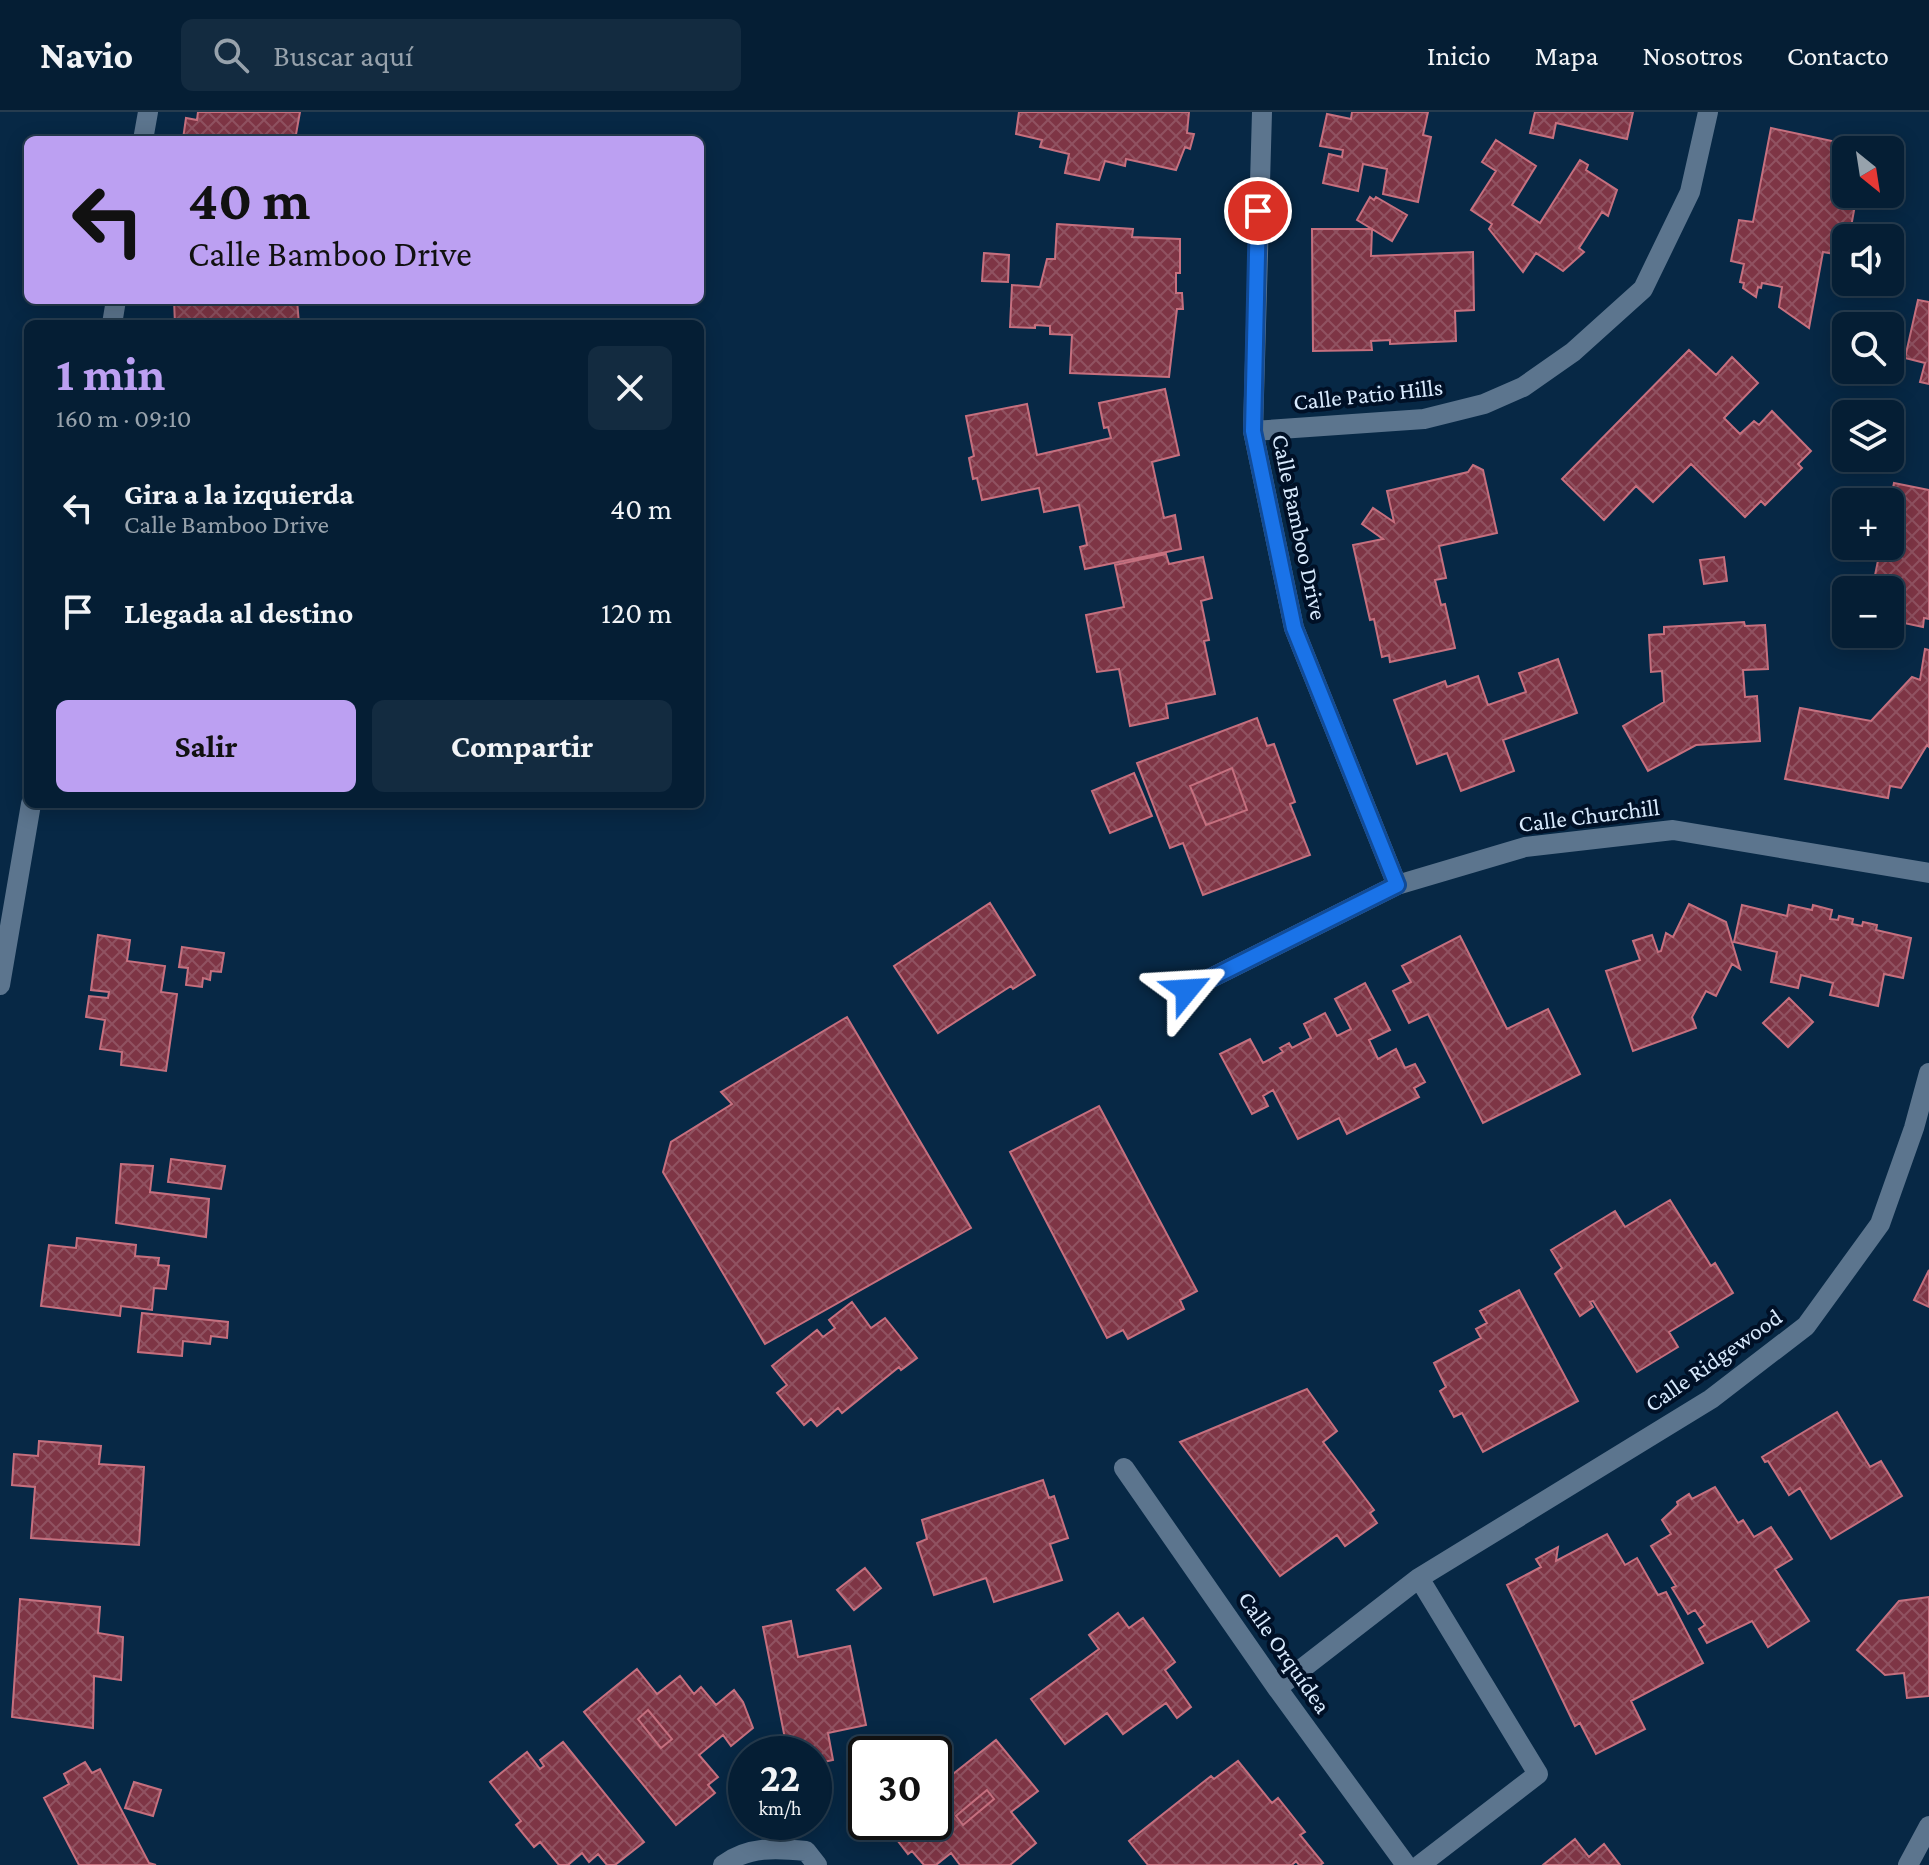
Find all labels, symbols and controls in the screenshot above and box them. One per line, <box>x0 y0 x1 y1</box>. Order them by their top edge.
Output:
search box <box>181 19 741 91</box>
icon: search <box>209 33 253 77</box>
text: Navio <box>40 34 133 76</box>
text: Buscar aquí <box>273 39 413 72</box>
text: Inicio <box>1427 40 1491 71</box>
text: Mapa <box>1535 40 1598 71</box>
text: Nosotros <box>1642 40 1743 71</box>
text: Contacto <box>1787 40 1889 71</box>
north arrow <box>1832 136 1904 208</box>
map controls <box>1832 136 1904 648</box>
icon: left <box>56 168 160 272</box>
text: 40 m <box>188 169 310 231</box>
pin <box>1224 177 1292 245</box>
icon: arrive <box>1236 189 1280 233</box>
button: sound <box>1832 224 1904 296</box>
text: Calle Bamboo Drive <box>188 234 472 274</box>
button: search <box>1832 312 1904 384</box>
button: close <box>588 346 672 430</box>
text: 1 min <box>56 347 165 400</box>
street label: Calle Patio Hills <box>1292 373 1444 415</box>
button: layers <box>1832 400 1904 472</box>
text: 160 m · 09:10 <box>56 404 191 433</box>
street label: Calle Bamboo Drive <box>1267 432 1333 622</box>
text: Gira a la izquierda <box>124 477 354 510</box>
icon: left <box>56 486 100 530</box>
button: + <box>1832 488 1904 560</box>
text: 40 m <box>610 492 672 525</box>
text: Calle Bamboo Drive <box>124 510 329 539</box>
button: − <box>1832 576 1904 648</box>
icon: arrive <box>56 590 100 634</box>
text: Llegada al destino <box>124 596 353 629</box>
text: 120 m <box>601 596 672 629</box>
button: Salir <box>56 700 356 792</box>
button: Compartir <box>372 700 672 792</box>
street label: Calle Churchill <box>1517 793 1661 837</box>
position arrow <box>1145 948 1229 1032</box>
street label: Calle Ridgewood <box>1639 1303 1787 1417</box>
street label: Calle Orquídea <box>1233 1586 1337 1718</box>
speed limit sign: 30 <box>848 1736 952 1840</box>
text: 22 <box>760 1755 800 1800</box>
text: km/h <box>758 1797 802 1819</box>

